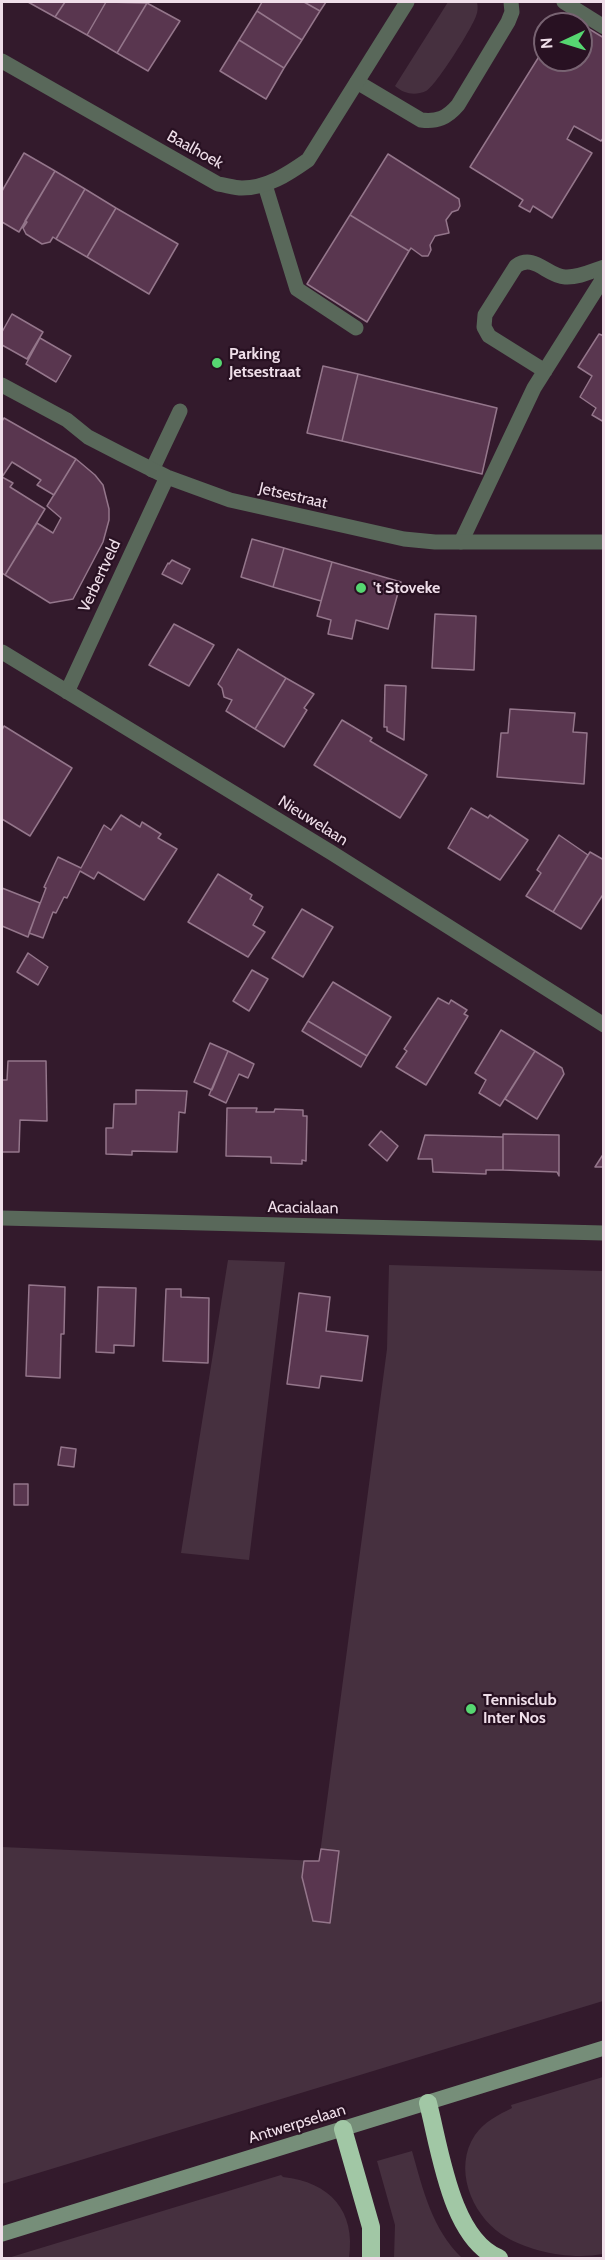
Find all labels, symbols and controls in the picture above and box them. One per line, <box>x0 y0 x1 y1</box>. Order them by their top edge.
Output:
north arrow <box>533 12 593 72</box>
text: N <box>537 37 556 49</box>
street label: Baalhoek <box>163 127 227 173</box>
place label: Parking Jetsestraat <box>229 344 301 382</box>
marker: Parking Jetsestraat <box>210 356 224 370</box>
street label: Jetsestraat <box>257 479 329 513</box>
street label: Verbertveld <box>75 537 125 615</box>
place label: 't Stoveke <box>373 578 440 598</box>
marker: 't Stoveke <box>354 581 368 595</box>
street label: Nieuwelaan <box>274 792 352 850</box>
street label: Acacialaan <box>267 1198 339 1218</box>
place label: Tennisclub Inter Nos <box>483 1690 557 1728</box>
marker: Tennisclub Inter Nos <box>464 1702 478 1716</box>
street label: Antwerpselaan <box>246 2100 348 2148</box>

